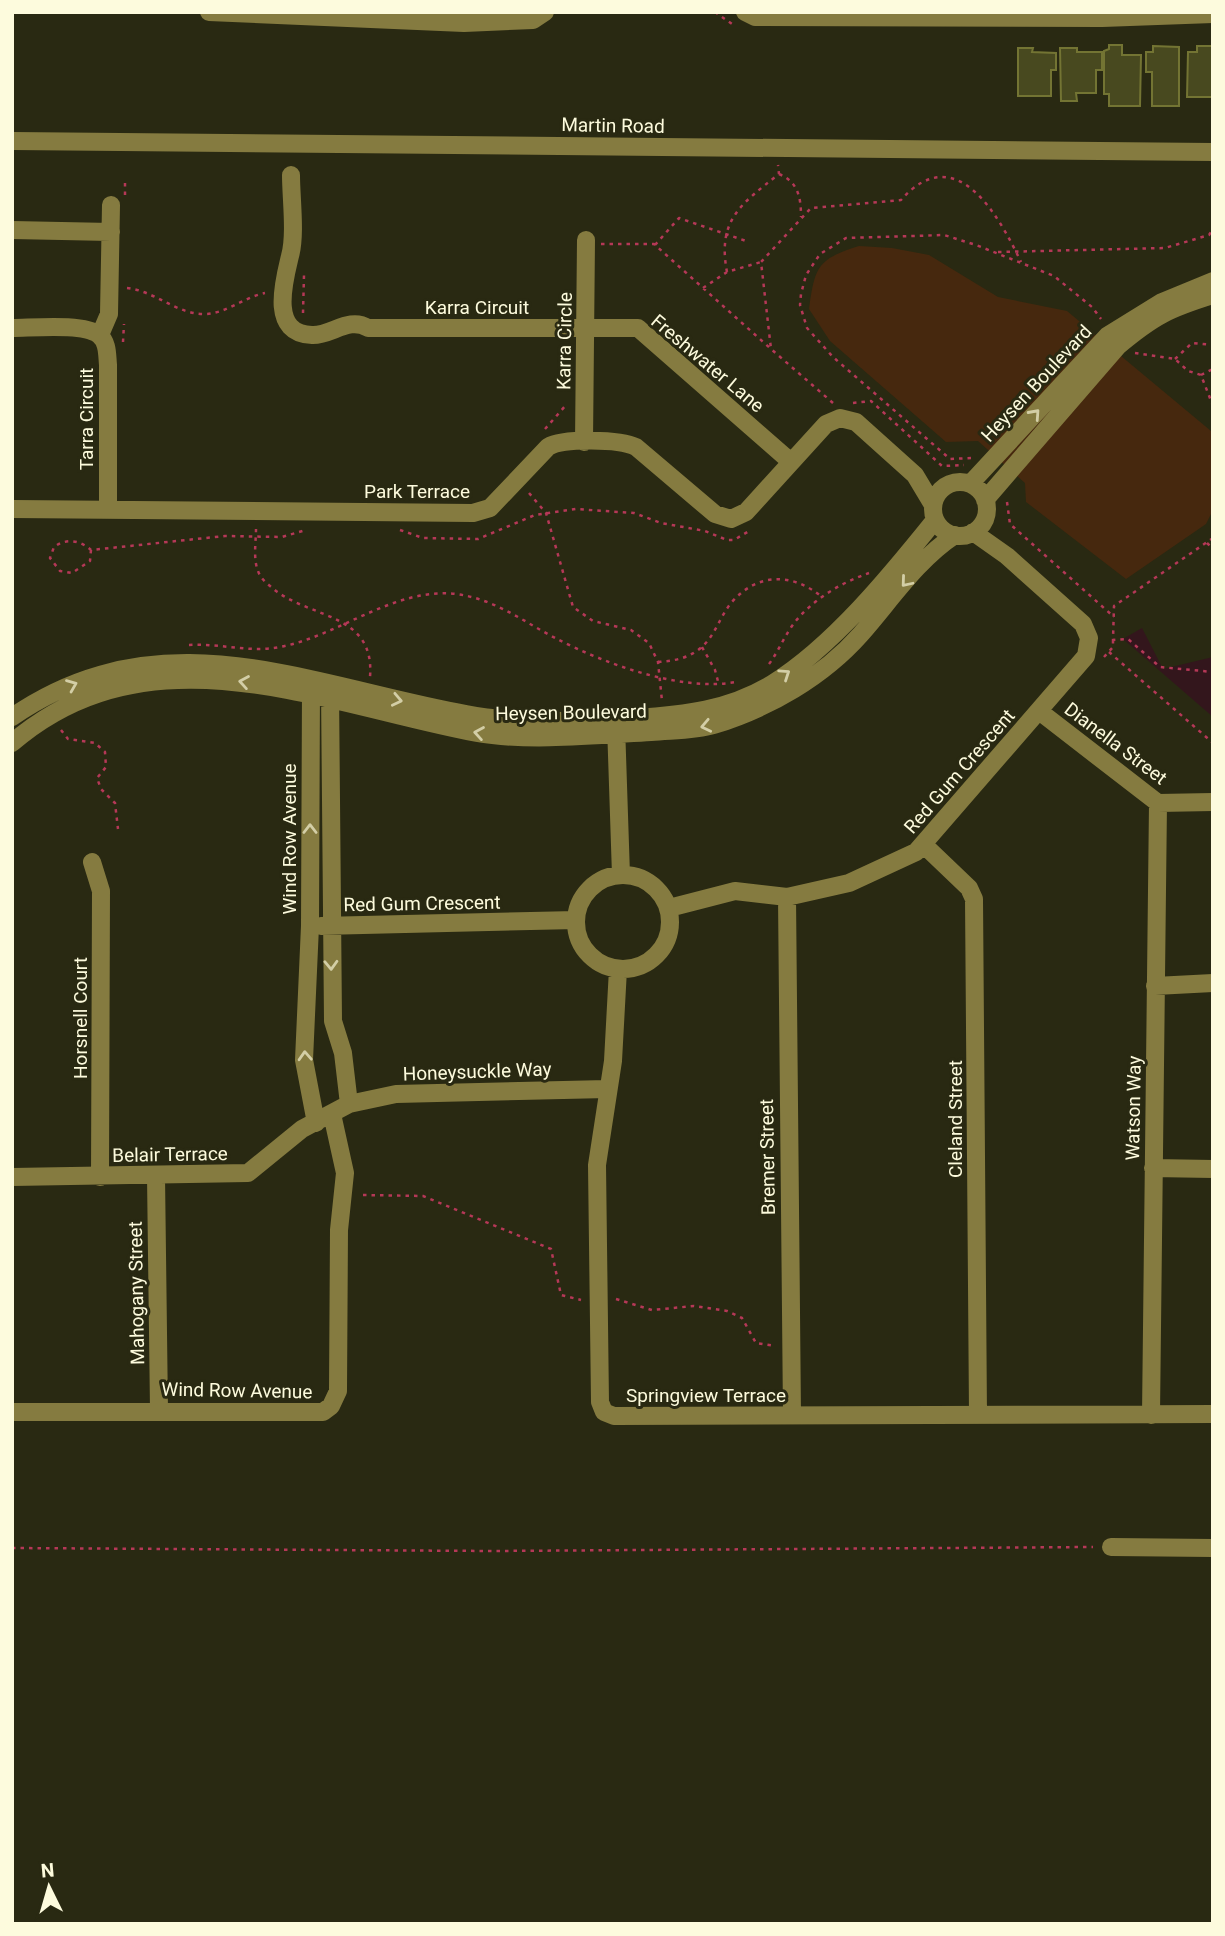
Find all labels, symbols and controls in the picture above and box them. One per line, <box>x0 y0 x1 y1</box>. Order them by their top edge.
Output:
street label: Martin Road <box>561 113 665 138</box>
street label: Karra Circle <box>552 292 577 390</box>
street label: Karra Circuit <box>425 296 529 319</box>
street label: Freshwater Lane <box>647 310 769 417</box>
street label: Heysen Boulevard <box>976 320 1097 447</box>
street label: Tarra Circuit <box>75 368 98 470</box>
one-way arrow <box>1027 409 1040 422</box>
street label: Park Terrace <box>364 480 470 503</box>
one-way arrow <box>902 573 914 586</box>
one-way arrow <box>778 670 791 683</box>
one-way arrow <box>238 675 250 690</box>
one-way arrow <box>65 679 77 693</box>
one-way arrow <box>391 691 403 706</box>
street label: Dianella Street <box>1060 697 1171 789</box>
street label: Heysen Boulevard <box>495 700 647 725</box>
street label: Red Gum Crescent <box>899 704 1020 838</box>
one-way arrow <box>700 717 712 732</box>
one-way arrow <box>473 726 485 741</box>
street label: Wind Row Avenue <box>278 763 301 915</box>
one-way arrow <box>302 823 318 834</box>
street label: Red Gum Crescent <box>343 891 501 916</box>
street label: Horsnell Court <box>69 957 92 1079</box>
one-way arrow <box>324 960 339 971</box>
one-way arrow <box>298 1051 313 1062</box>
street label: Watson Way <box>1121 1055 1146 1161</box>
street label: Honeysuckle Way <box>402 1057 552 1086</box>
street label: Cleland Street <box>944 1060 967 1178</box>
street label: Bremer Street <box>755 1099 780 1215</box>
street label: Belair Terrace <box>112 1142 228 1167</box>
street label: Mahogany Street <box>124 1221 149 1365</box>
street label: Wind Row Avenue <box>161 1378 313 1403</box>
street label: Springview Terrace <box>626 1384 786 1407</box>
north arrow <box>14 1852 84 1922</box>
text: N <box>40 1859 55 1883</box>

